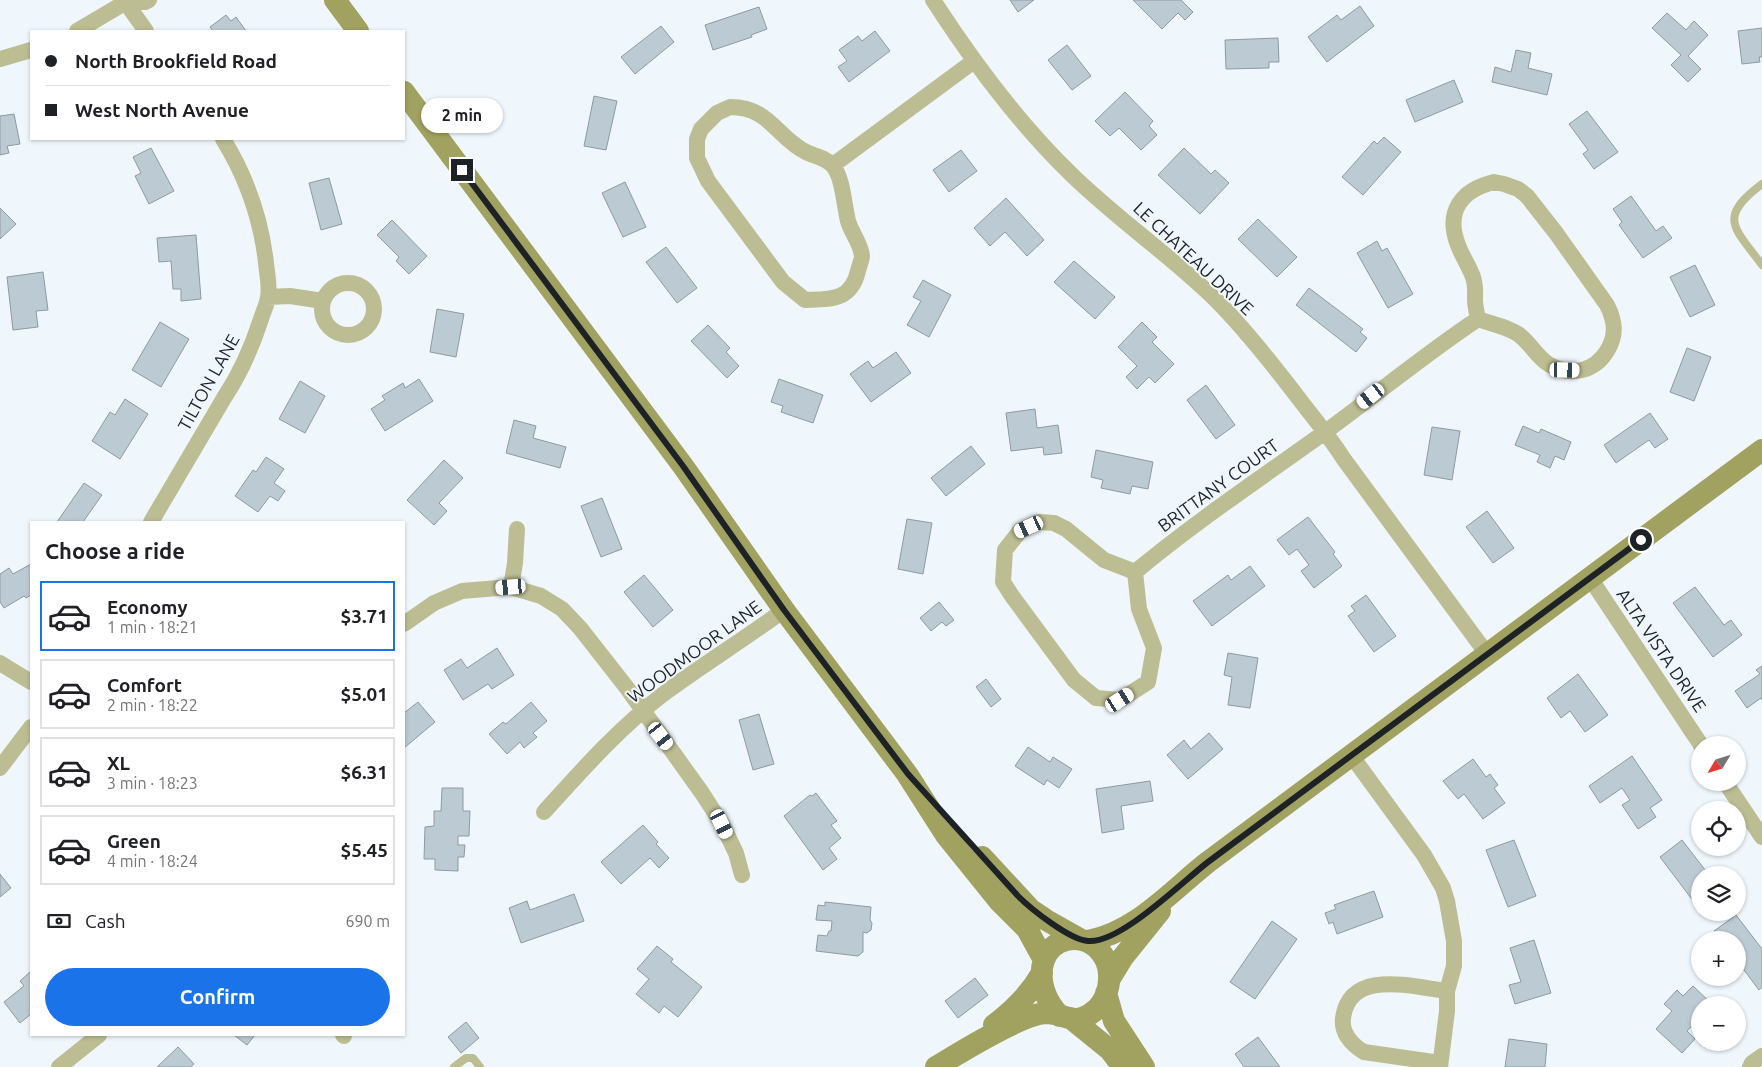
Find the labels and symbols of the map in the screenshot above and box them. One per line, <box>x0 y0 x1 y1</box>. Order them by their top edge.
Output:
callout: 2 min <box>421 98 503 132</box>
route end <box>451 159 473 181</box>
street label: LE CHATEAU DRIVE <box>1130 197 1258 319</box>
street label: TILTON LANE <box>173 330 243 434</box>
car <box>1549 362 1580 378</box>
car <box>1354 381 1387 411</box>
street label: BRITTANY COURT <box>1154 435 1282 535</box>
car <box>1012 514 1045 540</box>
route start <box>1630 529 1652 551</box>
car <box>495 578 526 596</box>
street label: ALTA VISTA DRIVE <box>1613 585 1711 715</box>
street label: WOODMOOR LANE <box>623 596 765 706</box>
car <box>1103 686 1136 714</box>
car <box>645 720 676 752</box>
north arrow <box>1691 736 1746 791</box>
car <box>708 807 735 841</box>

